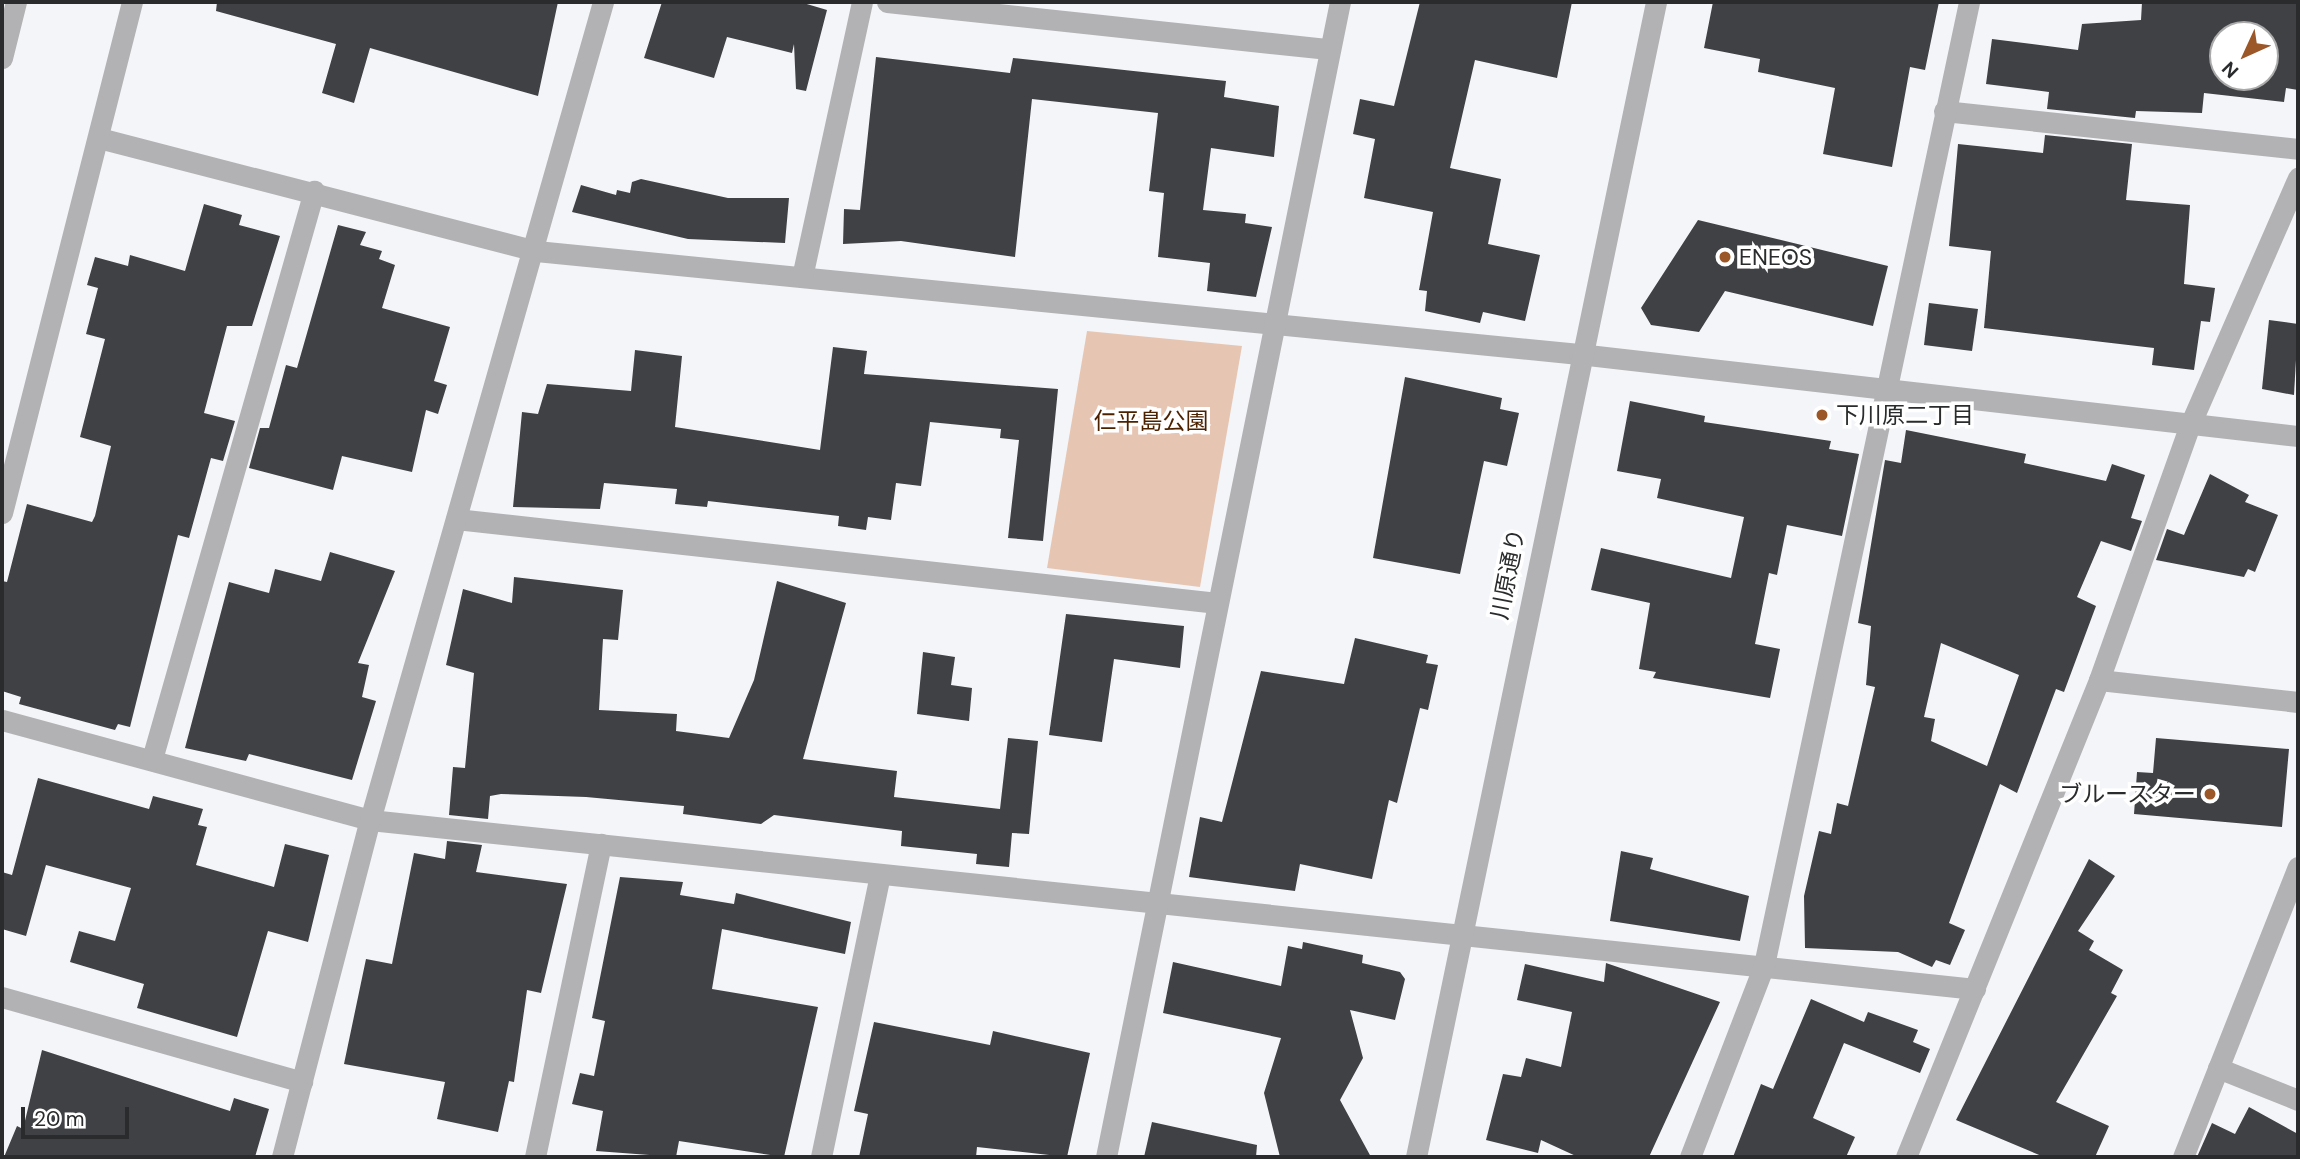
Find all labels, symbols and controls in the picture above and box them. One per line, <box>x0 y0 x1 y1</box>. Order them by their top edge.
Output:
north arrow <box>2209 21 2279 91</box>
text: N <box>2216 56 2244 84</box>
place label: ENEOS <box>1739 243 1812 271</box>
marker: ENEOS <box>1717 249 1733 265</box>
place label: 下川原二丁目 <box>1836 401 1974 429</box>
park label: 仁平島公園 <box>1094 407 1208 435</box>
marker: 下川原二丁目 <box>1814 407 1830 423</box>
street label: 川原通り <box>1486 526 1530 622</box>
place label: ブルースター <box>2058 780 2196 808</box>
marker: ブルースター <box>2202 786 2218 802</box>
scale bar <box>24 1092 133 1136</box>
text: 20 m <box>34 1105 85 1133</box>

